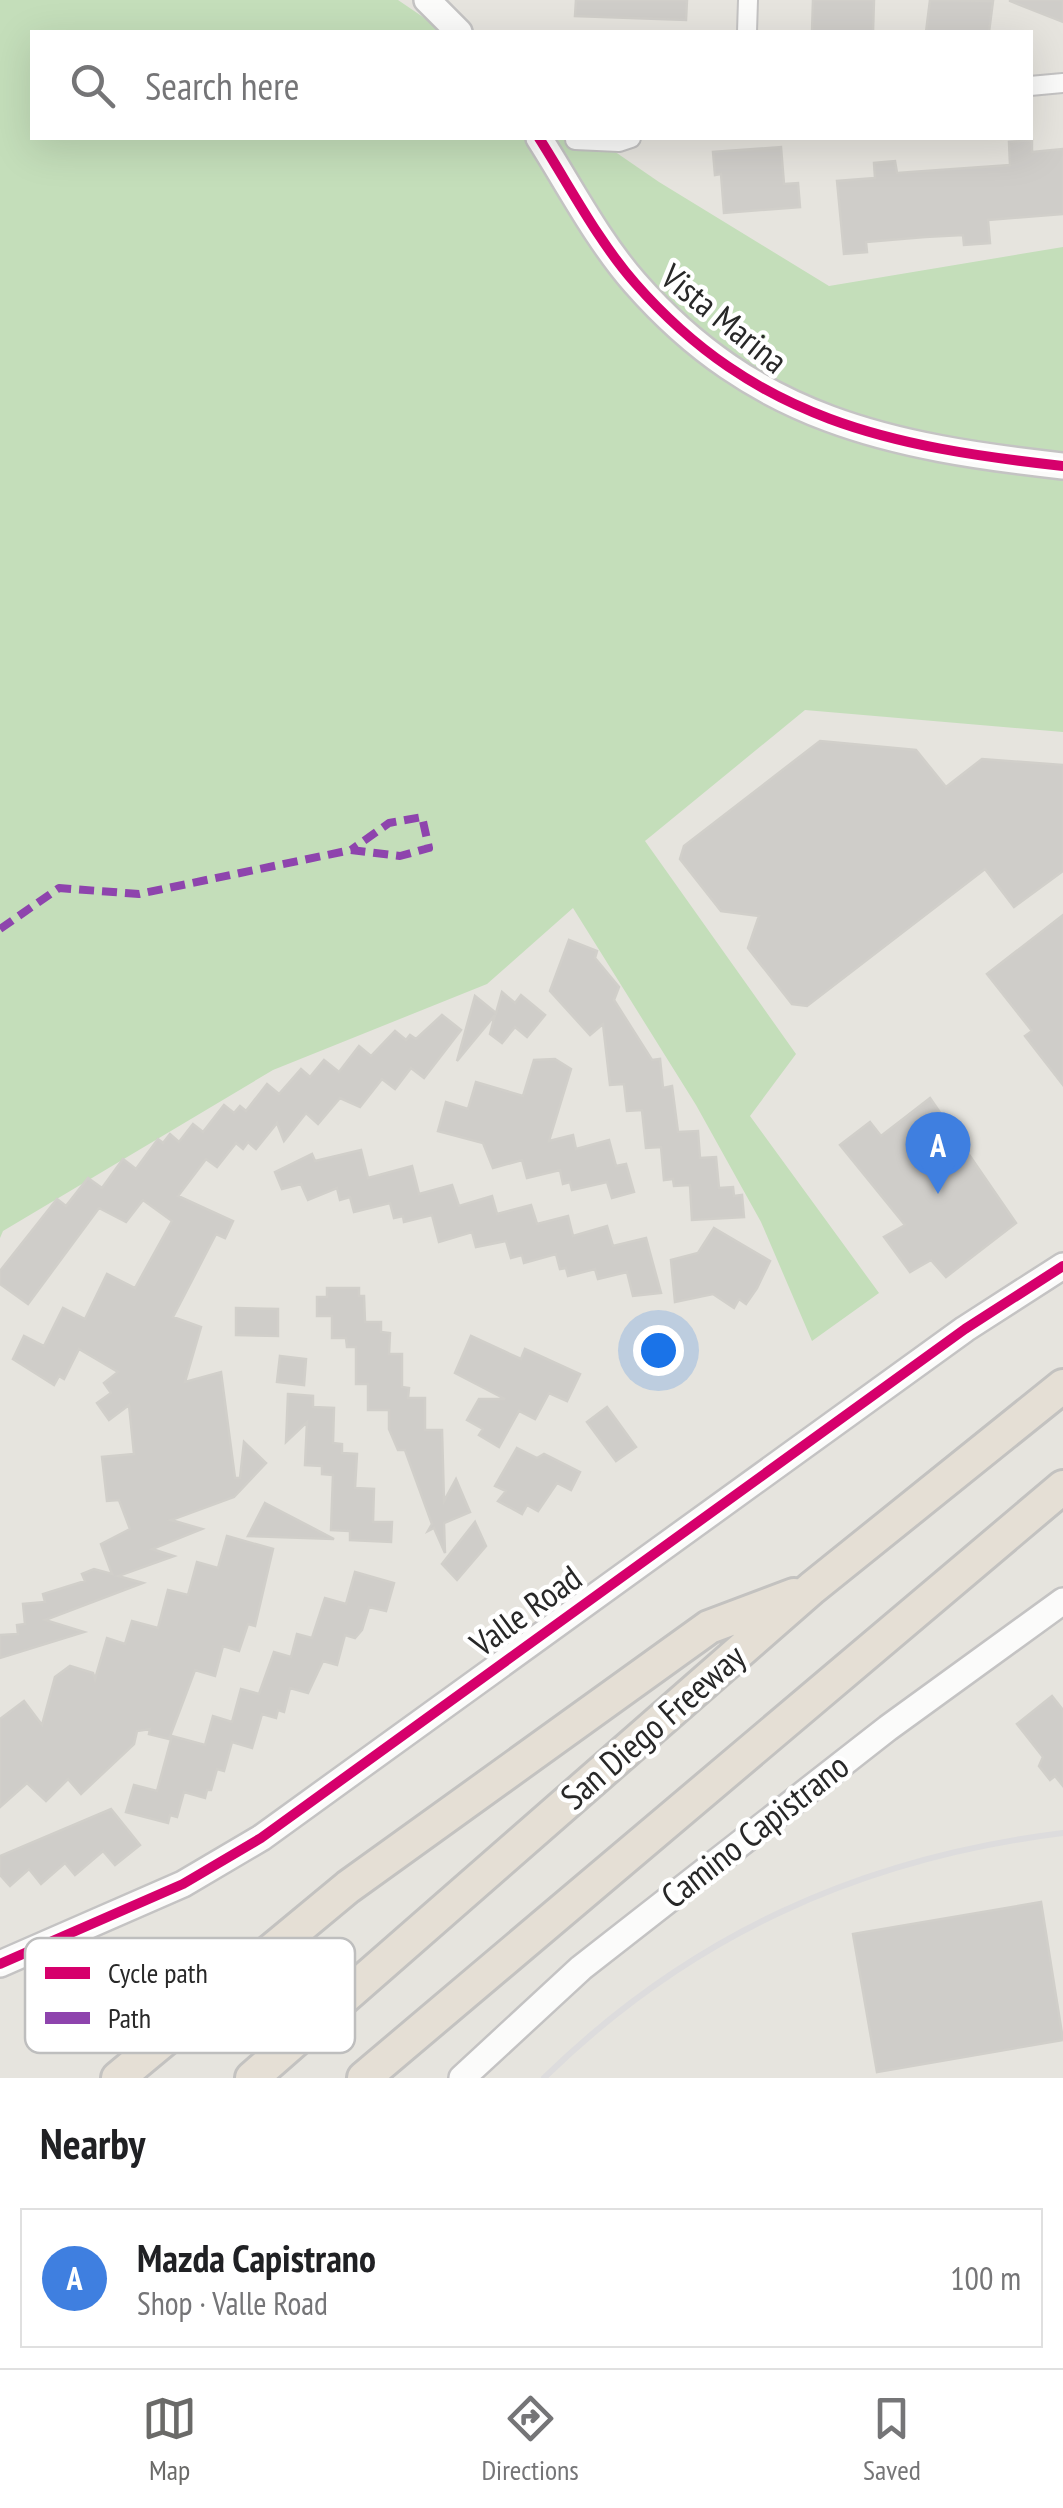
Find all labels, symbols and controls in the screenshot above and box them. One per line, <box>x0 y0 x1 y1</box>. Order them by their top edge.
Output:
search box <box>30 30 1033 140</box>
icon: search <box>65 58 120 113</box>
text: Search here <box>145 61 299 110</box>
street label: Vista Marina <box>651 253 797 383</box>
pin: A <box>906 1112 970 1194</box>
your location <box>633 1325 684 1376</box>
street label: Valle Road <box>460 1554 590 1667</box>
street label: San Diego Freeway <box>551 1633 755 1819</box>
street label: Camino Capistrano <box>651 1743 858 1918</box>
legend <box>25 1938 355 2053</box>
text: Cycle path <box>108 1954 208 1991</box>
text: Path <box>108 1999 151 2036</box>
text: Nearby <box>40 2116 145 2171</box>
text: Mazda Capistrano <box>137 2233 376 2282</box>
text: A <box>66 2257 83 2299</box>
text: 100 m <box>950 2257 1021 2299</box>
text: Shop · Valle Road <box>137 2282 328 2324</box>
tab: Map <box>142 2391 197 2488</box>
tab: Directions <box>481 2391 579 2488</box>
tab: Saved <box>863 2391 921 2488</box>

